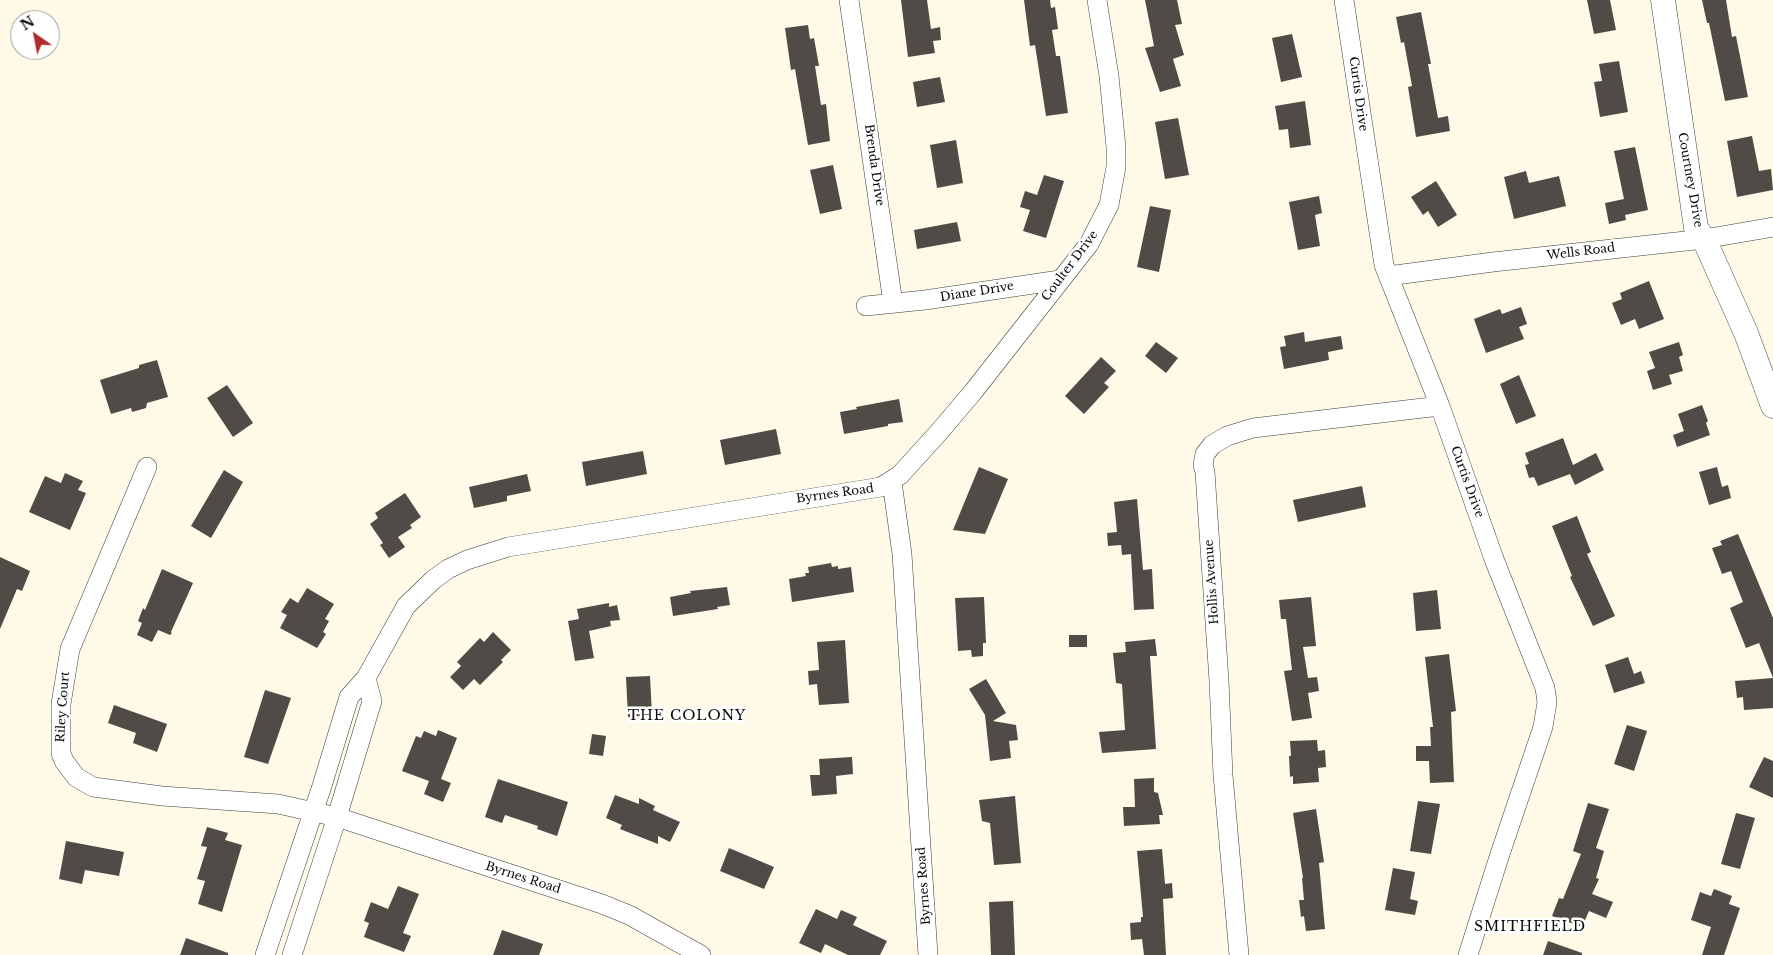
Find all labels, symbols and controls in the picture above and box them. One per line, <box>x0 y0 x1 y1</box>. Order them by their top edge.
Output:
north arrow <box>10 10 60 60</box>
text: N <box>17 12 38 34</box>
street label: Curtis Drive <box>1346 56 1370 132</box>
street label: Brenda Drive <box>861 123 887 207</box>
street label: Courtney Drive <box>1675 131 1705 229</box>
street label: Coulter Drive <box>1039 228 1101 304</box>
street label: Wells Road <box>1546 241 1616 263</box>
street label: Diane Drive <box>939 279 1015 305</box>
street label: Curtis Drive <box>1447 444 1487 520</box>
street label: Byrnes Road <box>795 481 875 507</box>
street label: Hollis Avenue <box>1202 539 1222 625</box>
street label: Riley Court <box>53 671 73 743</box>
district label: THE COLONY <box>626 708 748 724</box>
street label: Byrnes Road <box>914 846 934 926</box>
street label: Byrnes Road <box>484 859 562 897</box>
district label: SMITHFIELD <box>1473 919 1587 935</box>

